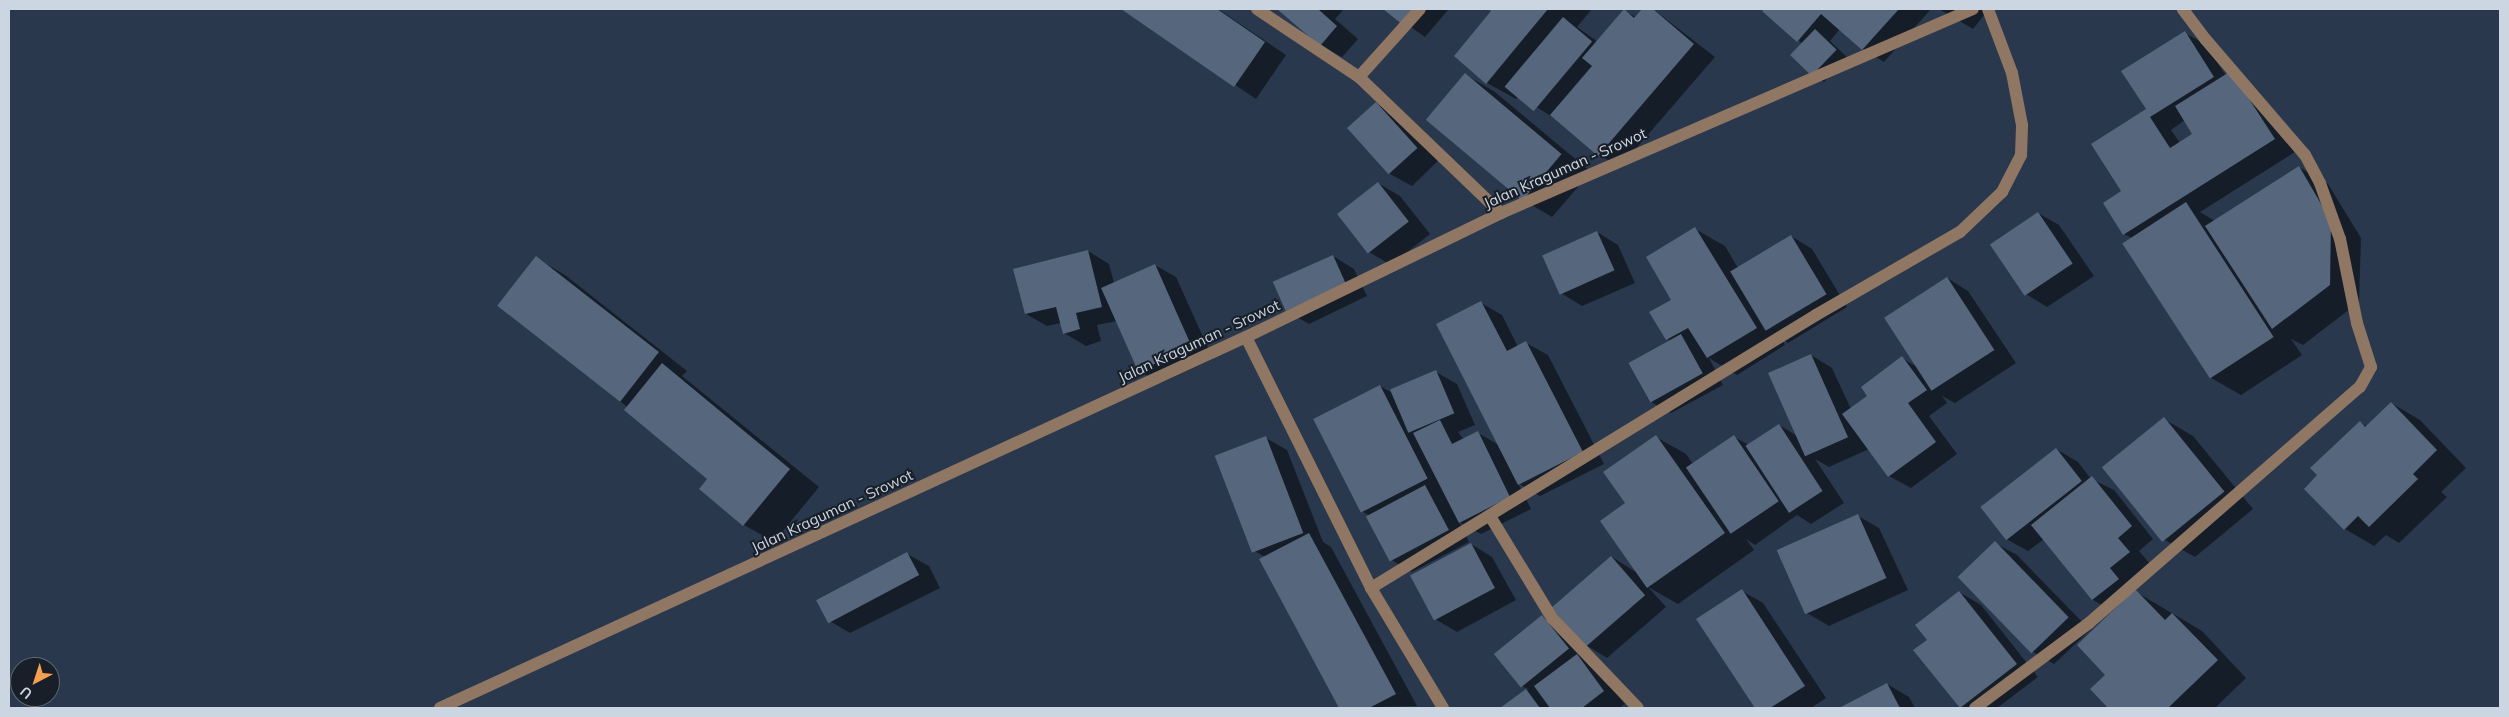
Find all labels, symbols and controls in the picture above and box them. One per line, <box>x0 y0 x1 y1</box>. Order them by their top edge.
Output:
street label: Jalan Kraguman - Srowot <box>1481 124 1649 212</box>
street label: Jalan Kraguman - Srowot <box>1116 296 1282 386</box>
street label: Jalan Kraguman - Srowot <box>749 466 915 556</box>
north arrow <box>10 657 60 707</box>
text: U <box>16 682 36 703</box>

